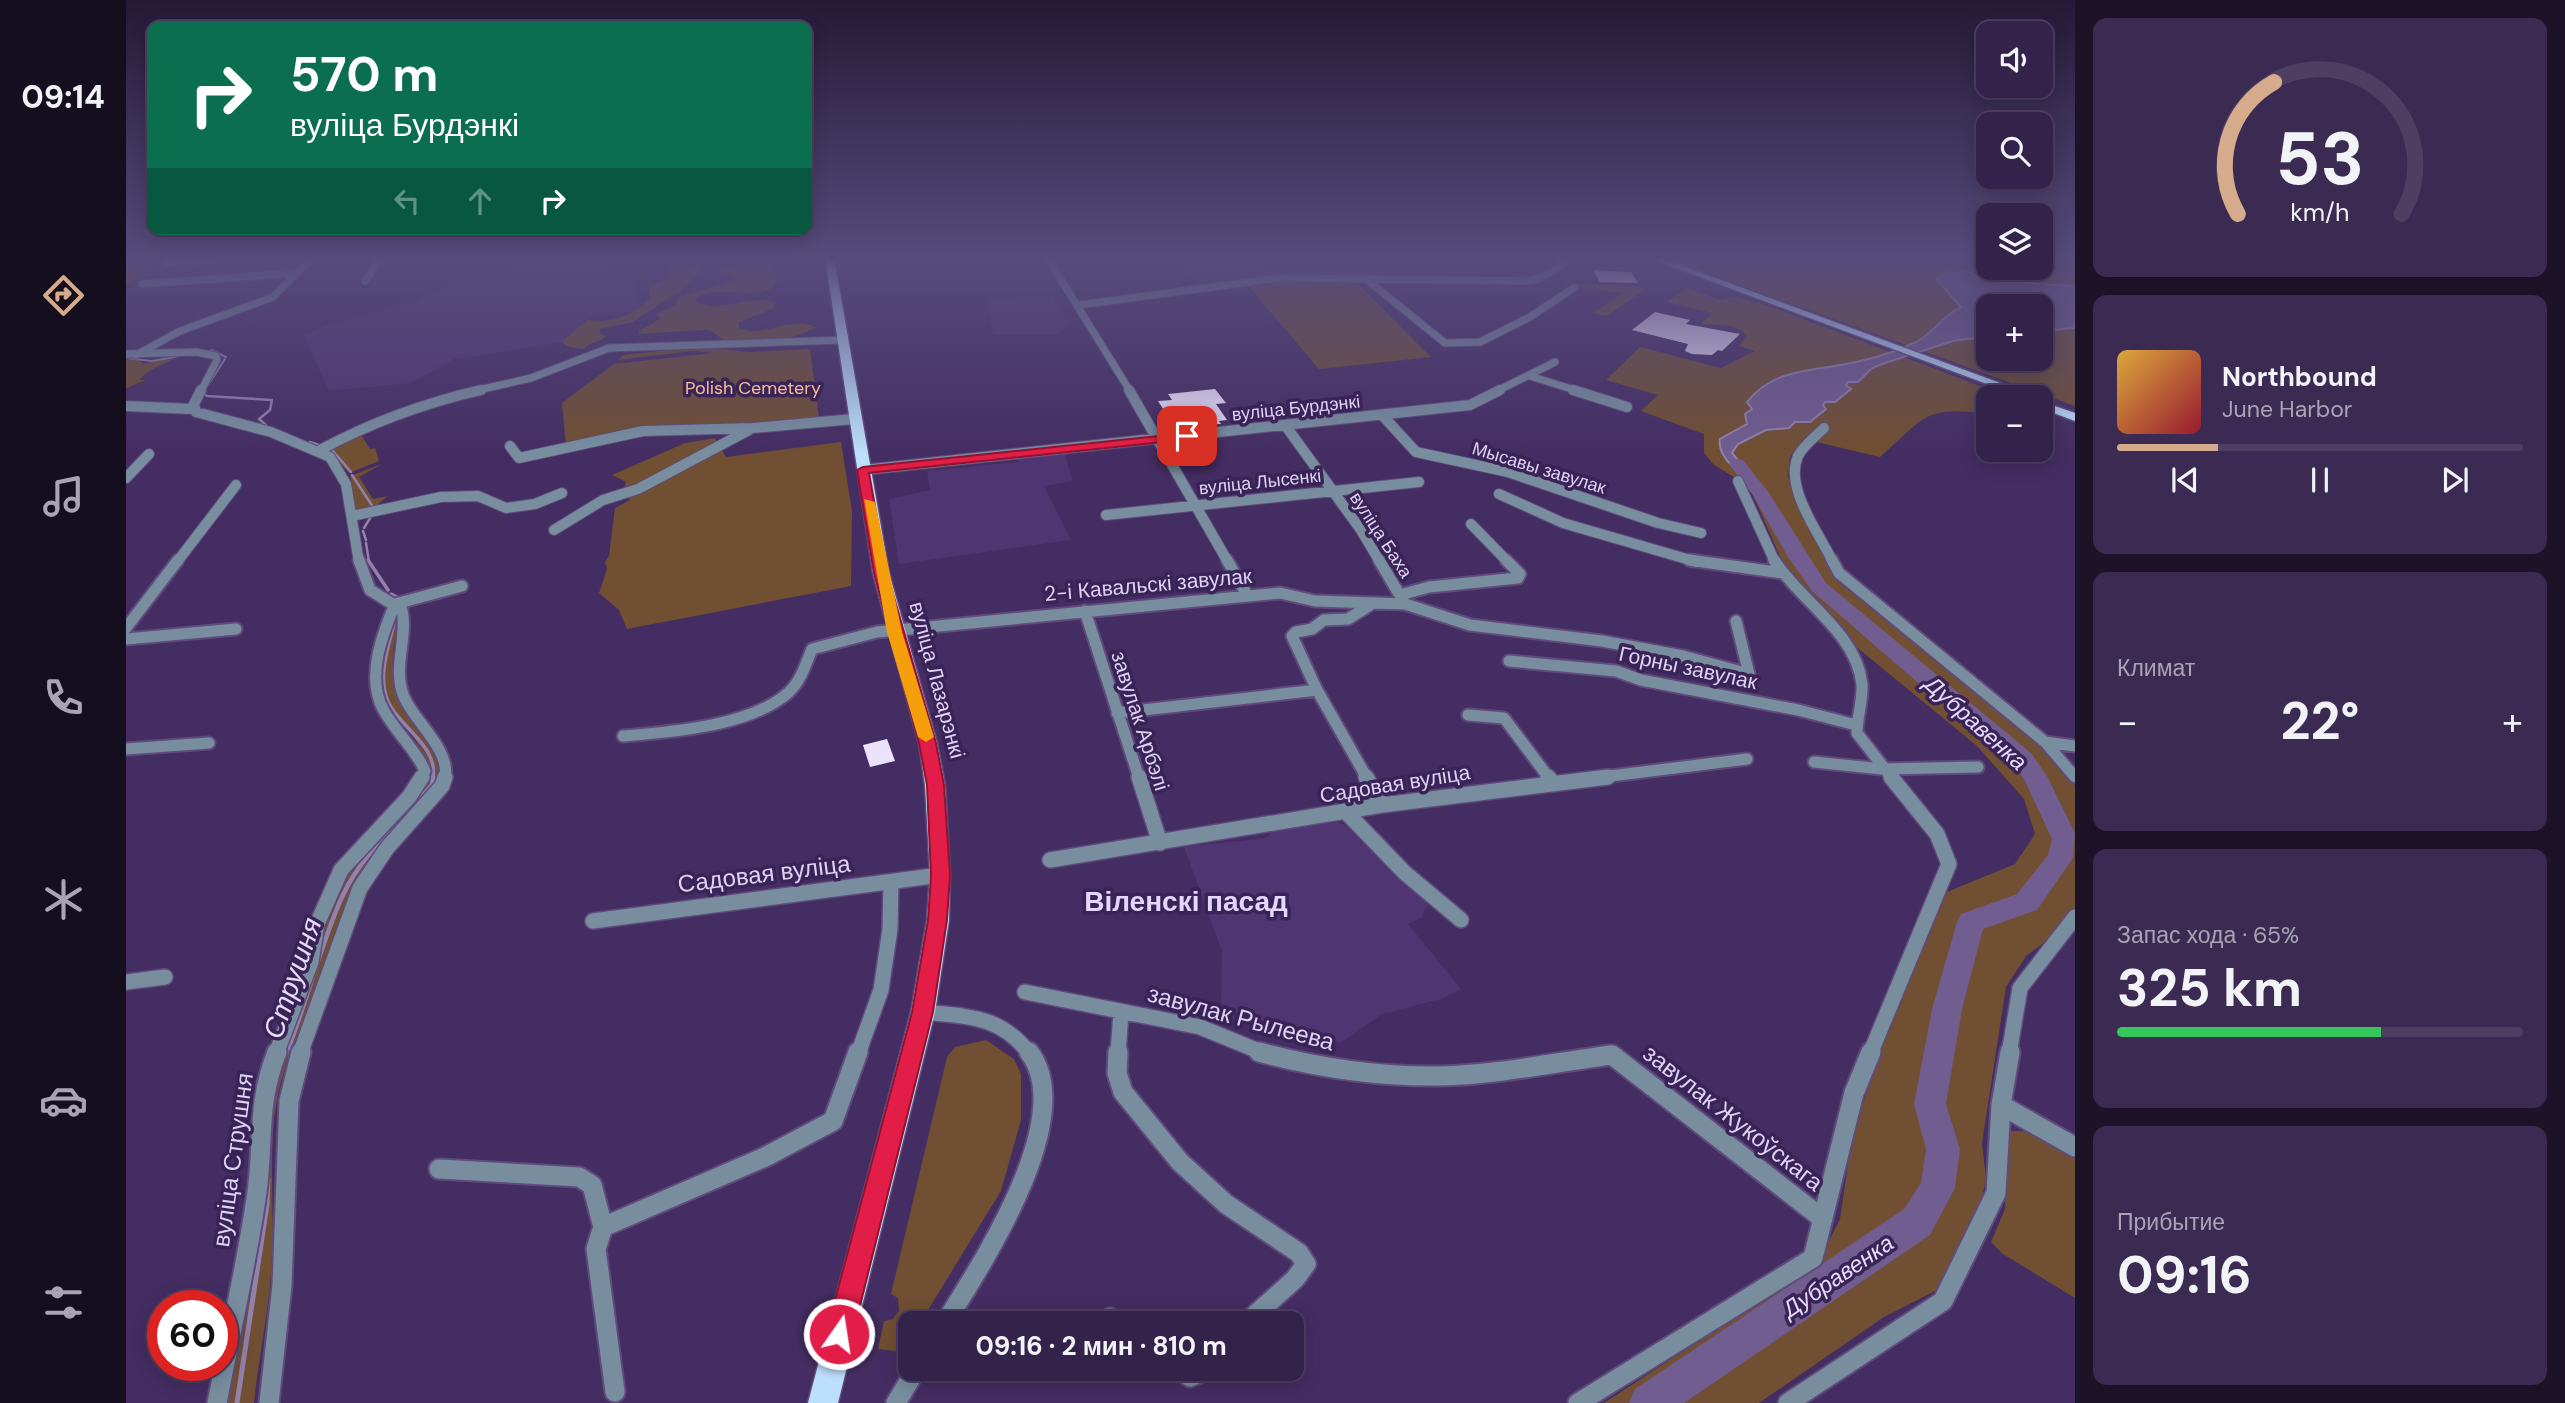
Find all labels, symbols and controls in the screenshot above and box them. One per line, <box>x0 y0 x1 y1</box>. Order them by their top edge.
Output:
map controls <box>1976 21 2053 462</box>
button: sound <box>1976 21 2053 98</box>
text: 570 m <box>290 42 438 106</box>
icon: right <box>175 49 266 140</box>
text: 09:14 <box>21 76 105 118</box>
text: вуліца Бурдэнкі <box>290 104 519 146</box>
button: search <box>1976 112 2053 189</box>
text: 53 <box>2275 112 2365 207</box>
icon: left <box>388 182 426 220</box>
icon: ahead <box>461 182 499 220</box>
icon: right <box>534 182 572 220</box>
text: km/h <box>2290 195 2350 228</box>
button: layers <box>1976 203 2053 280</box>
icon: directions <box>39 271 88 320</box>
button: + <box>1976 294 2053 371</box>
text: Northbound <box>2222 360 2377 394</box>
park label: Polish Cemetery <box>685 376 821 400</box>
button: − <box>1976 385 2053 462</box>
street label: вуліца Бурдэнкі <box>1231 389 1361 427</box>
text: June Harbor <box>2222 394 2352 424</box>
pin <box>1157 406 1217 466</box>
icon: arrive <box>1168 417 1206 455</box>
street label: Мысавы завулак <box>1469 436 1609 500</box>
icon: previous <box>2166 461 2204 499</box>
icon: pause <box>2301 461 2339 499</box>
icon: next <box>2436 461 2474 499</box>
street label: вуліца Лысенкі <box>1198 464 1322 500</box>
icon: music <box>39 472 88 521</box>
street label: вуліца Баха <box>1344 487 1418 583</box>
street label: 2-і Кавальскі завулак <box>1043 562 1254 608</box>
street label: вуліца Лазарэнкі <box>903 598 971 762</box>
street label: Горны завулак <box>1616 640 1761 696</box>
street label: завулак Арбэлі <box>1104 648 1176 794</box>
text: Климат <box>2117 653 2195 683</box>
water label: Дубравенка <box>1916 667 2033 777</box>
icon: phone <box>39 673 88 722</box>
text: 22° <box>2281 687 2359 755</box>
text: − <box>2117 697 2138 747</box>
text: + <box>2502 697 2523 747</box>
street label: Садовая вуліца <box>1318 758 1473 810</box>
street label: Садовая вуліца <box>676 847 853 899</box>
icon: climate <box>39 875 88 924</box>
district label: Віленскі пасад <box>1084 883 1288 920</box>
water label: Струшня <box>255 913 330 1044</box>
text: Запас хода · 65% <box>2117 920 2299 950</box>
text: 325 km <box>2117 954 2302 1022</box>
street label: завулак Рылеева <box>1144 978 1339 1058</box>
street label: завулак Жукоўскага <box>1637 1038 1830 1198</box>
street label: вуліца Струшня <box>205 1071 260 1249</box>
icon: car <box>39 1076 88 1125</box>
text: Прибытие <box>2117 1207 2225 1237</box>
water label: Дубравенка <box>1774 1228 1899 1326</box>
text: 09:16 <box>2117 1241 2252 1309</box>
icon: filters <box>39 1278 88 1327</box>
speed limit sign: 60 <box>147 1290 238 1381</box>
position arrow <box>802 1297 876 1371</box>
text: 09:16 · 2 мин · 810 m <box>975 1329 1227 1363</box>

